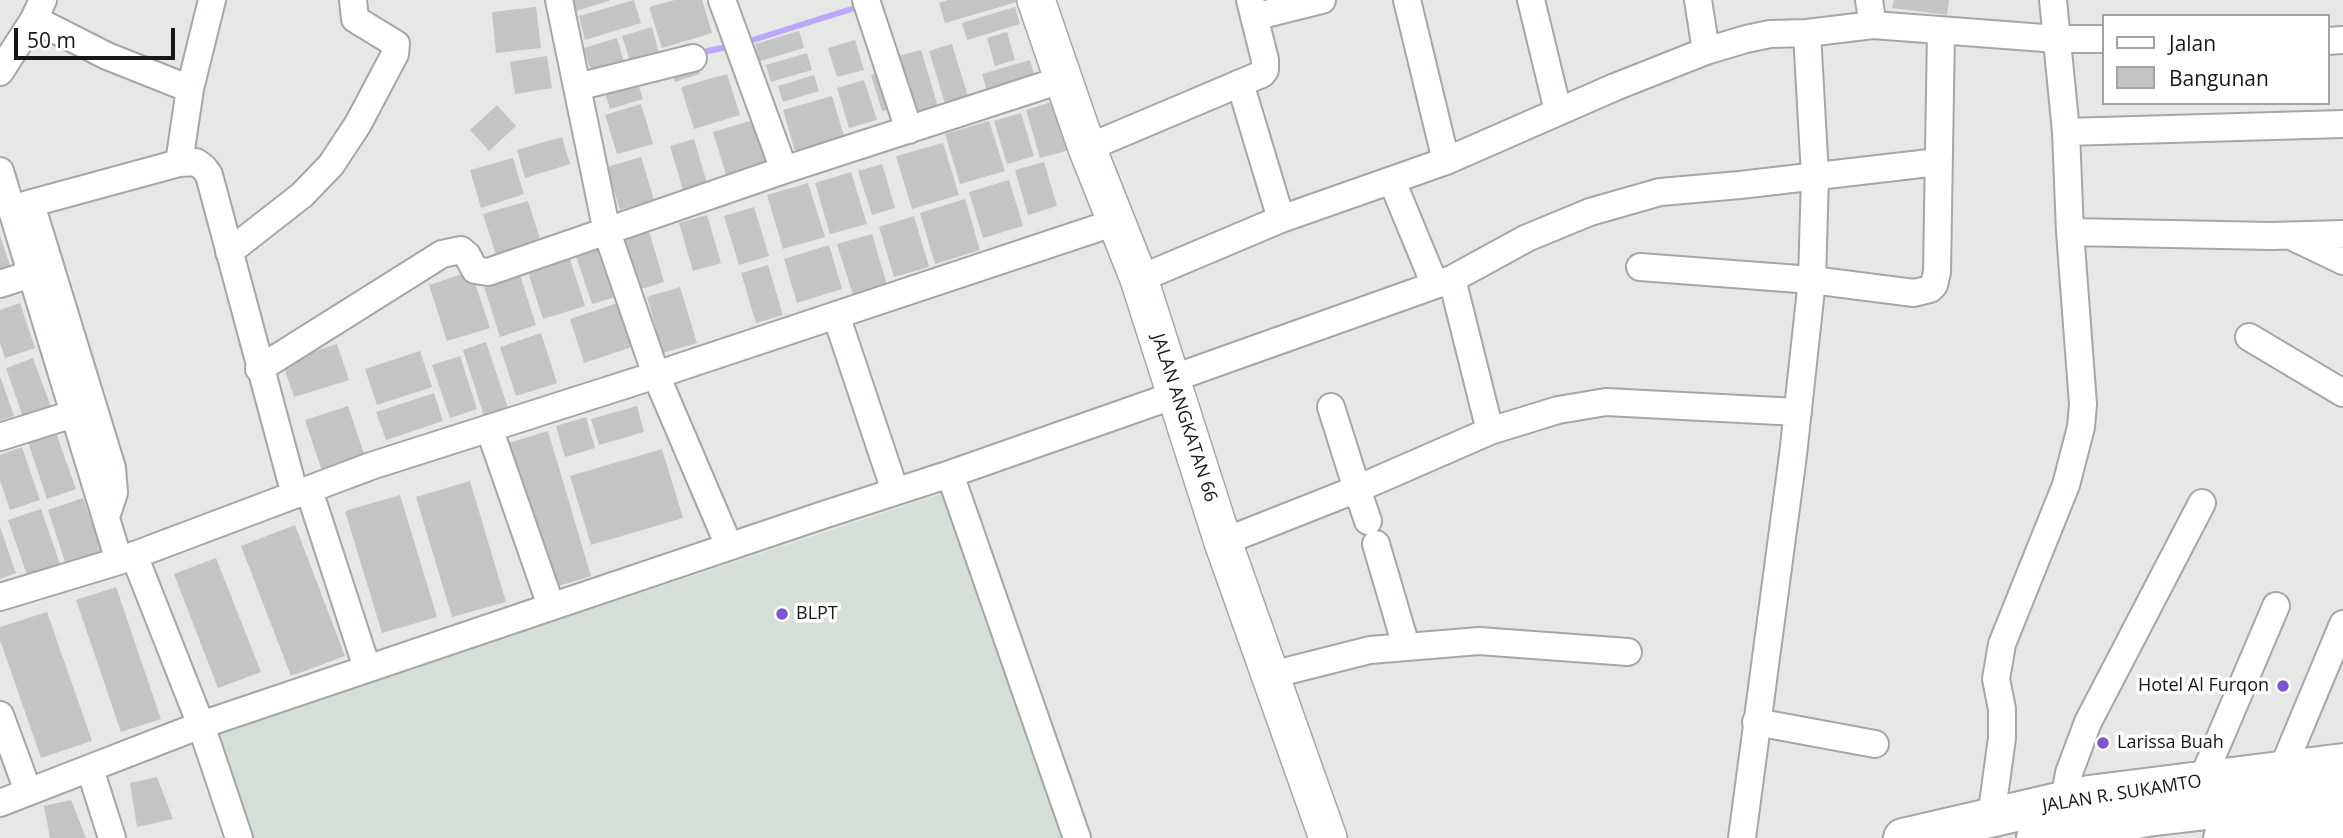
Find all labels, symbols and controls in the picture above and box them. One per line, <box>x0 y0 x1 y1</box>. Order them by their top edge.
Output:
scale bar <box>18 14 178 58</box>
legend <box>2102 14 2329 105</box>
text: 50 m <box>27 26 76 54</box>
text: Jalan <box>2169 29 2216 57</box>
text: Bangunan <box>2169 64 2269 92</box>
street label: JALAN ANGKATAN 66 <box>1147 331 1221 505</box>
place label: BLPT <box>796 603 838 625</box>
marker: BLPT <box>774 606 790 622</box>
place label: Hotel Al Furqon <box>2138 675 2269 697</box>
marker: Hotel Al Furqon <box>2275 678 2291 694</box>
place label: Larissa Buah <box>2117 732 2224 754</box>
marker: Larissa Buah <box>2095 735 2111 751</box>
street label: JALAN R. SUKAMTO <box>2041 771 2203 817</box>

